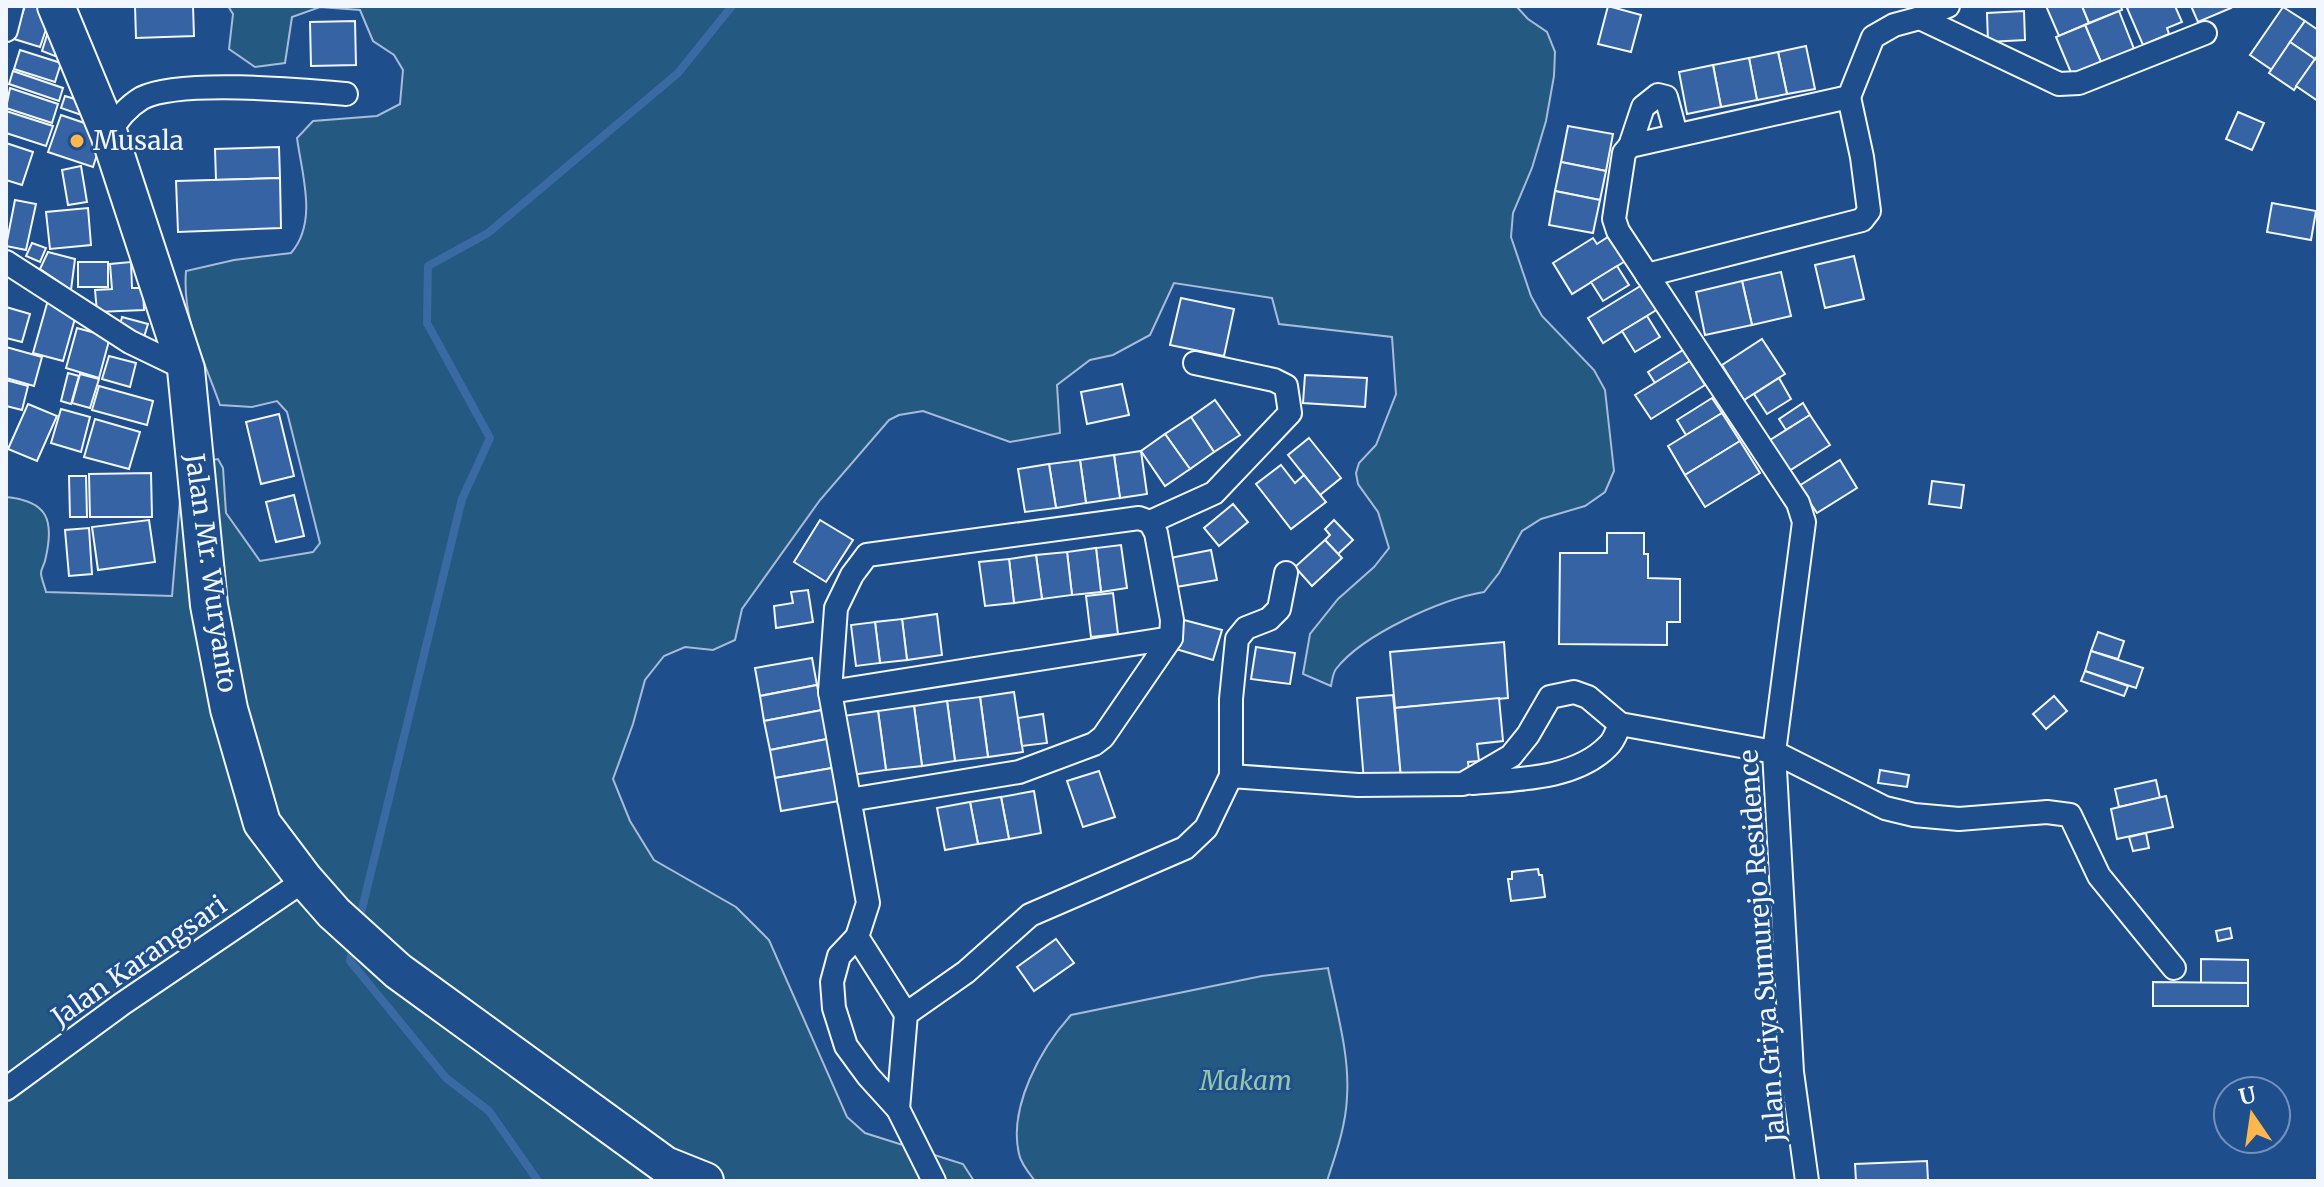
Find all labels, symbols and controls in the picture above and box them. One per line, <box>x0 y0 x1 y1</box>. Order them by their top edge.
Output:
place label: Musala <box>93 124 184 157</box>
marker: Musala <box>68 132 86 150</box>
street label: Jalan Mr. Wuryanto <box>178 450 245 694</box>
street label: Jalan Griya Sumurejo Residence <box>1731 749 1792 1144</box>
street label: Jalan Karangsari <box>44 888 233 1034</box>
park label: Makam <box>1199 1064 1292 1097</box>
north arrow <box>2212 1075 2292 1155</box>
text: U <box>2236 1080 2259 1111</box>

